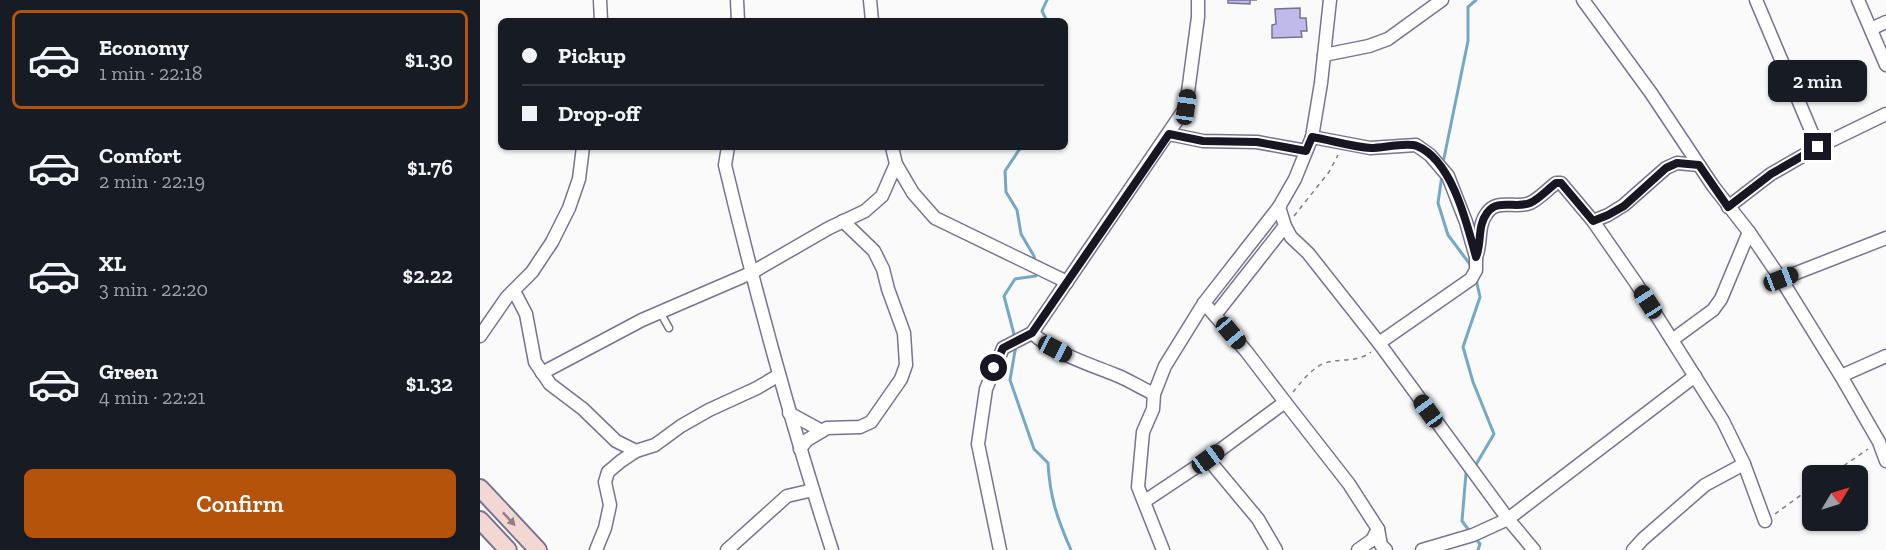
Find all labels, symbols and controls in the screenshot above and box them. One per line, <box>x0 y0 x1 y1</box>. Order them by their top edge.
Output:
icon: car <box>27 33 81 87</box>
text: Economy <box>99 34 189 61</box>
text: Pickup <box>558 42 626 69</box>
text: $1.30 <box>405 46 453 73</box>
callout: 2 min <box>1768 60 1868 102</box>
text: 1 min · 22:18 <box>99 61 203 85</box>
text: 2 min <box>1793 69 1842 93</box>
car <box>1175 88 1197 126</box>
text: Drop-off <box>558 100 640 127</box>
route end <box>1804 133 1831 160</box>
icon: car <box>27 141 81 195</box>
text: Comfort <box>99 142 181 169</box>
text: $1.76 <box>407 154 453 181</box>
text: 2 min · 22:19 <box>99 169 205 193</box>
icon: car <box>27 249 81 303</box>
text: XL <box>99 250 126 277</box>
text: $2.22 <box>403 262 453 289</box>
car <box>1761 264 1801 294</box>
text: 3 min · 22:20 <box>99 277 208 301</box>
car <box>1631 282 1665 322</box>
car <box>1213 313 1249 353</box>
car <box>1035 333 1075 365</box>
route start <box>980 354 1007 381</box>
icon: car <box>27 357 81 411</box>
text: Green <box>99 358 158 385</box>
text: $1.32 <box>406 370 453 397</box>
text: 4 min · 22:21 <box>99 385 205 409</box>
car <box>1410 391 1446 431</box>
car <box>1188 441 1228 477</box>
north arrow <box>1802 465 1868 531</box>
map controls <box>1802 465 1868 531</box>
button: Confirm <box>24 469 456 538</box>
one-way arrow <box>502 511 516 526</box>

